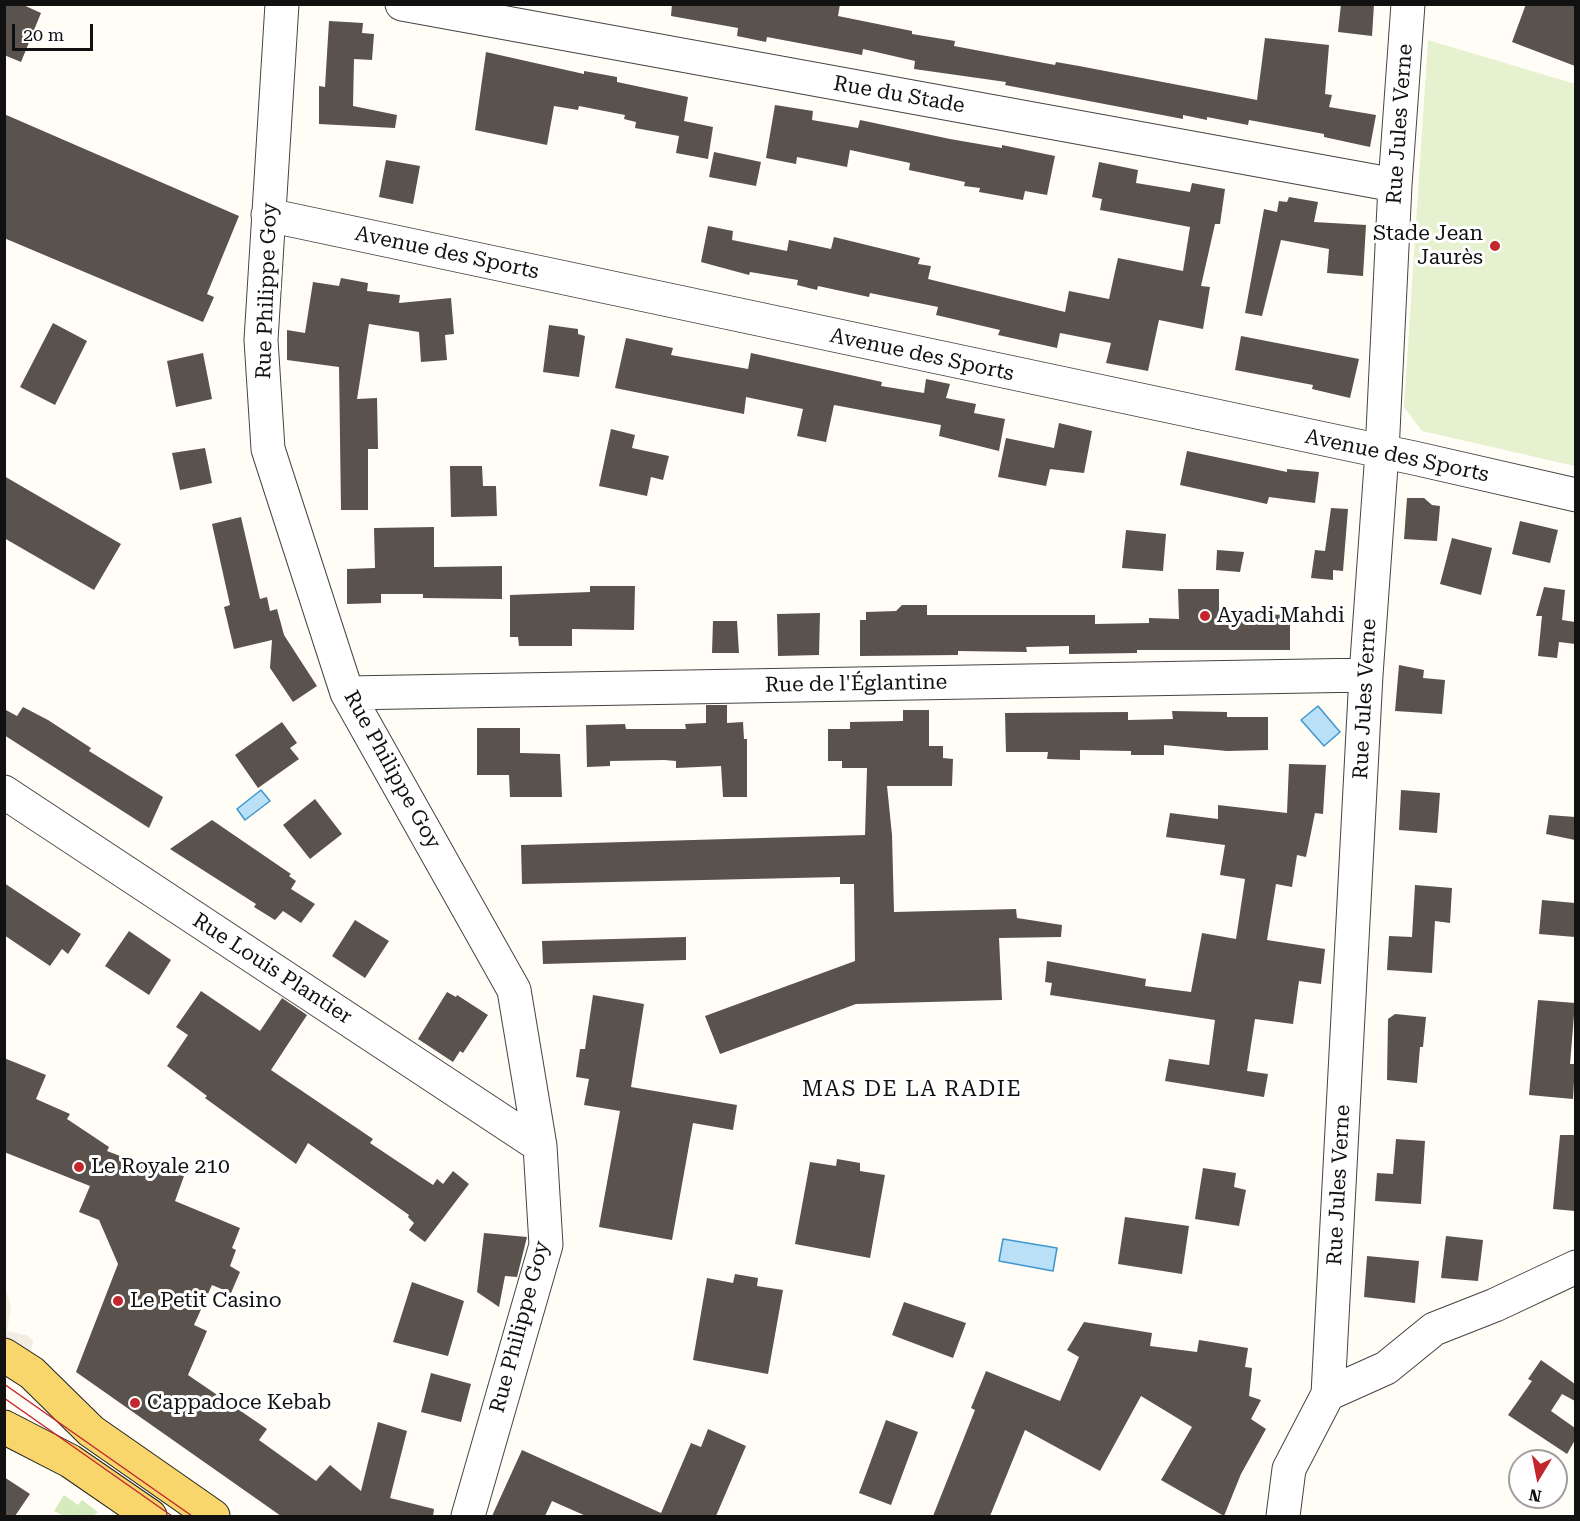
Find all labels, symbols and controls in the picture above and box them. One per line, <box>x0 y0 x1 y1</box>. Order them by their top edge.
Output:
scale bar <box>15 12 96 50</box>
text: 20 m <box>23 24 64 45</box>
street label: Rue Jules Verne <box>1382 43 1418 205</box>
street label: Rue du Stade <box>831 71 967 119</box>
street label: Rue Philippe Goy <box>251 202 283 380</box>
street label: Avenue des Sports <box>353 221 541 285</box>
place label: Stade Jean Jaurès <box>1373 221 1483 271</box>
marker: Stade Jean Jaurès <box>1488 239 1502 253</box>
street label: Avenue des Sports <box>828 323 1016 387</box>
street label: Avenue des Sports <box>1303 424 1491 488</box>
place label: Ayadi Mahdi <box>1217 603 1345 629</box>
marker: Ayadi Mahdi <box>1198 609 1212 623</box>
street label: Rue Jules Verne <box>1348 618 1382 780</box>
street label: Rue de l'Églantine <box>765 670 947 698</box>
street label: Rue Philippe Goy <box>338 687 446 853</box>
street label: Rue Louis Plantier <box>188 908 356 1030</box>
district label: MAS DE LA RADIE <box>802 1077 1022 1103</box>
street label: Rue Jules Verne <box>1322 1104 1356 1266</box>
place label: Le Royale 210 <box>91 1154 230 1180</box>
marker: Le Royale 210 <box>72 1160 86 1174</box>
street label: Rue Philippe Goy <box>485 1238 555 1416</box>
place label: Le Petit Casino <box>130 1288 282 1314</box>
marker: Le Petit Casino <box>111 1294 125 1308</box>
place label: Cappadoce Kebab <box>147 1390 331 1416</box>
marker: Cappadoce Kebab <box>128 1396 142 1410</box>
north arrow <box>1508 1449 1568 1509</box>
text: N <box>1527 1485 1543 1506</box>

